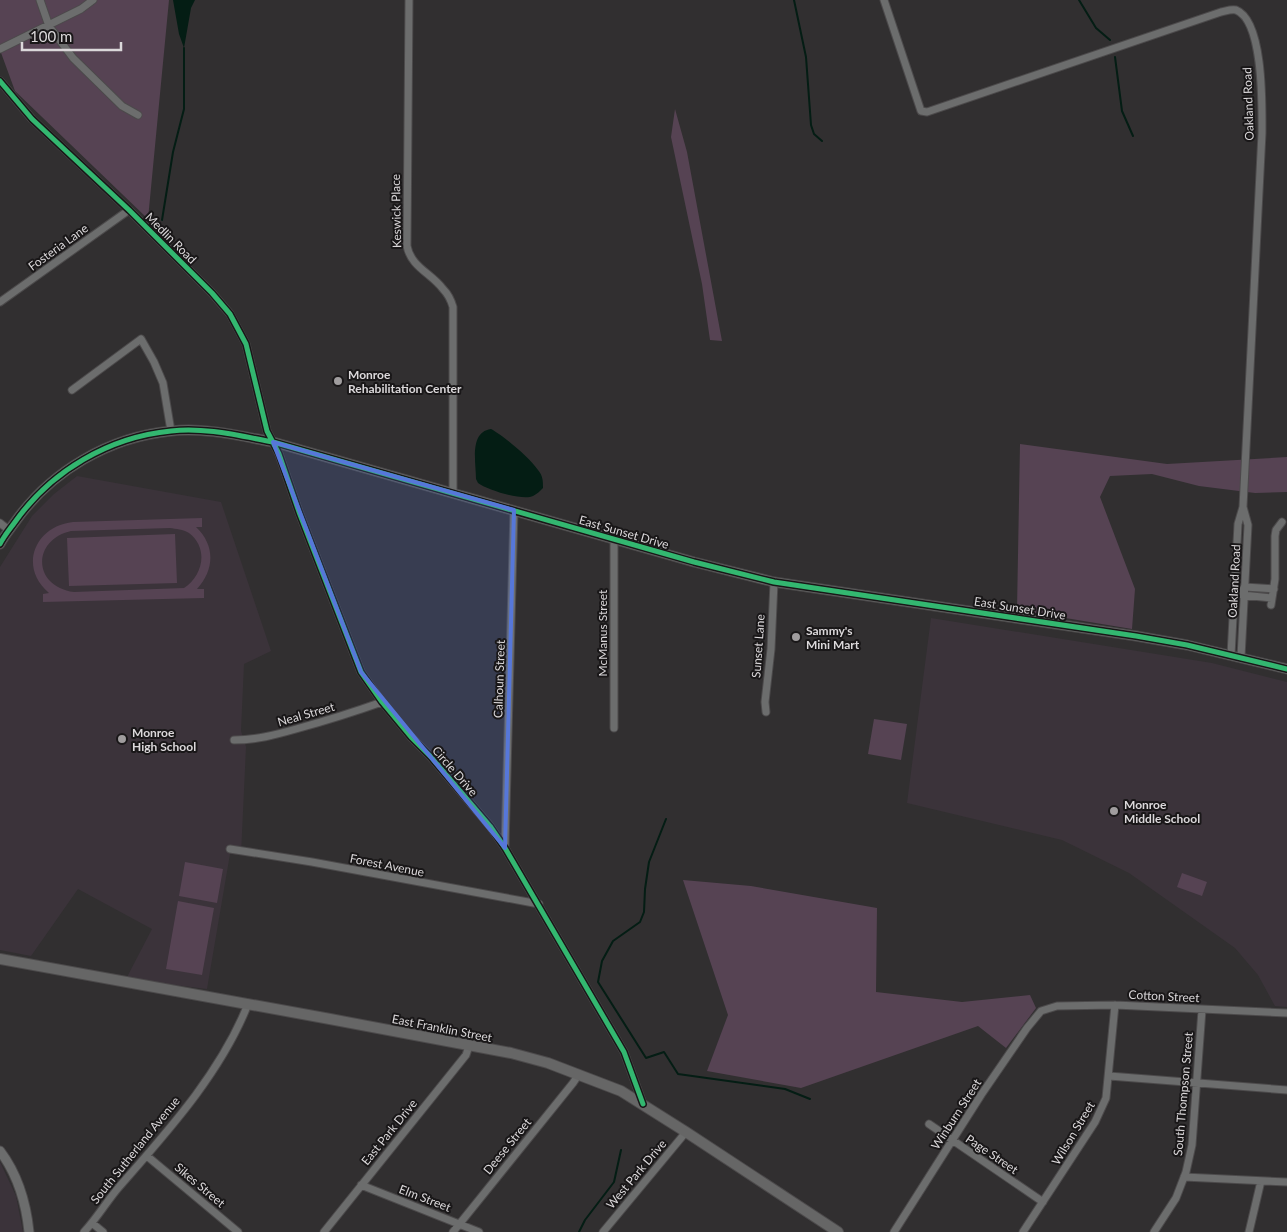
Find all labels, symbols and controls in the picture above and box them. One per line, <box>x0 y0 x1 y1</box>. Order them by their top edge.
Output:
scale bar <box>22 20 121 52</box>
text: 100 m <box>30 27 72 45</box>
street label: Oakland Road <box>1239 67 1257 141</box>
street label: Keswick Place <box>388 174 404 248</box>
street label: Medlin Road <box>142 209 200 267</box>
street label: Fosteria Lane <box>25 220 91 274</box>
place label: Monroe Rehabilitation Center <box>348 367 462 396</box>
marker: Monroe Rehabilitation Center <box>332 375 344 387</box>
street label: East Sunset Drive <box>577 512 671 552</box>
street label: Oakland Road <box>1225 544 1243 618</box>
street label: McManus Street <box>595 589 610 676</box>
street label: East Sunset Drive <box>973 593 1067 623</box>
street label: Sunset Lane <box>748 614 768 678</box>
place label: Sammy's Mini Mart <box>806 623 860 652</box>
marker: Sammy's Mini Mart <box>790 631 802 643</box>
street label: Calhoun Street <box>490 639 508 718</box>
street label: Neal Street <box>276 698 337 729</box>
place label: Monroe High School <box>132 725 196 754</box>
marker: Monroe High School <box>116 733 128 745</box>
street label: Circle Drive <box>429 743 481 799</box>
place label: Monroe Middle School <box>1124 797 1200 826</box>
marker: Monroe Middle School <box>1108 805 1120 817</box>
street label: Forest Avenue <box>349 850 425 880</box>
street label: Cotton Street <box>1128 987 1200 1005</box>
street label: East Franklin Street <box>391 1011 494 1045</box>
street label: South Thompson Street <box>1170 1031 1196 1156</box>
street label: Winburn Street <box>928 1075 985 1152</box>
street label: South Sutherland Avenue <box>87 1093 183 1207</box>
street label: East Park Drive <box>358 1096 420 1168</box>
street label: Wilson Street <box>1048 1098 1098 1167</box>
street label: Deese Street <box>480 1114 535 1177</box>
street label: Page Street <box>963 1131 1022 1177</box>
street label: West Park Drive <box>603 1136 669 1212</box>
street label: Sikes Street <box>172 1160 229 1211</box>
street label: Elm Street <box>397 1181 454 1215</box>

